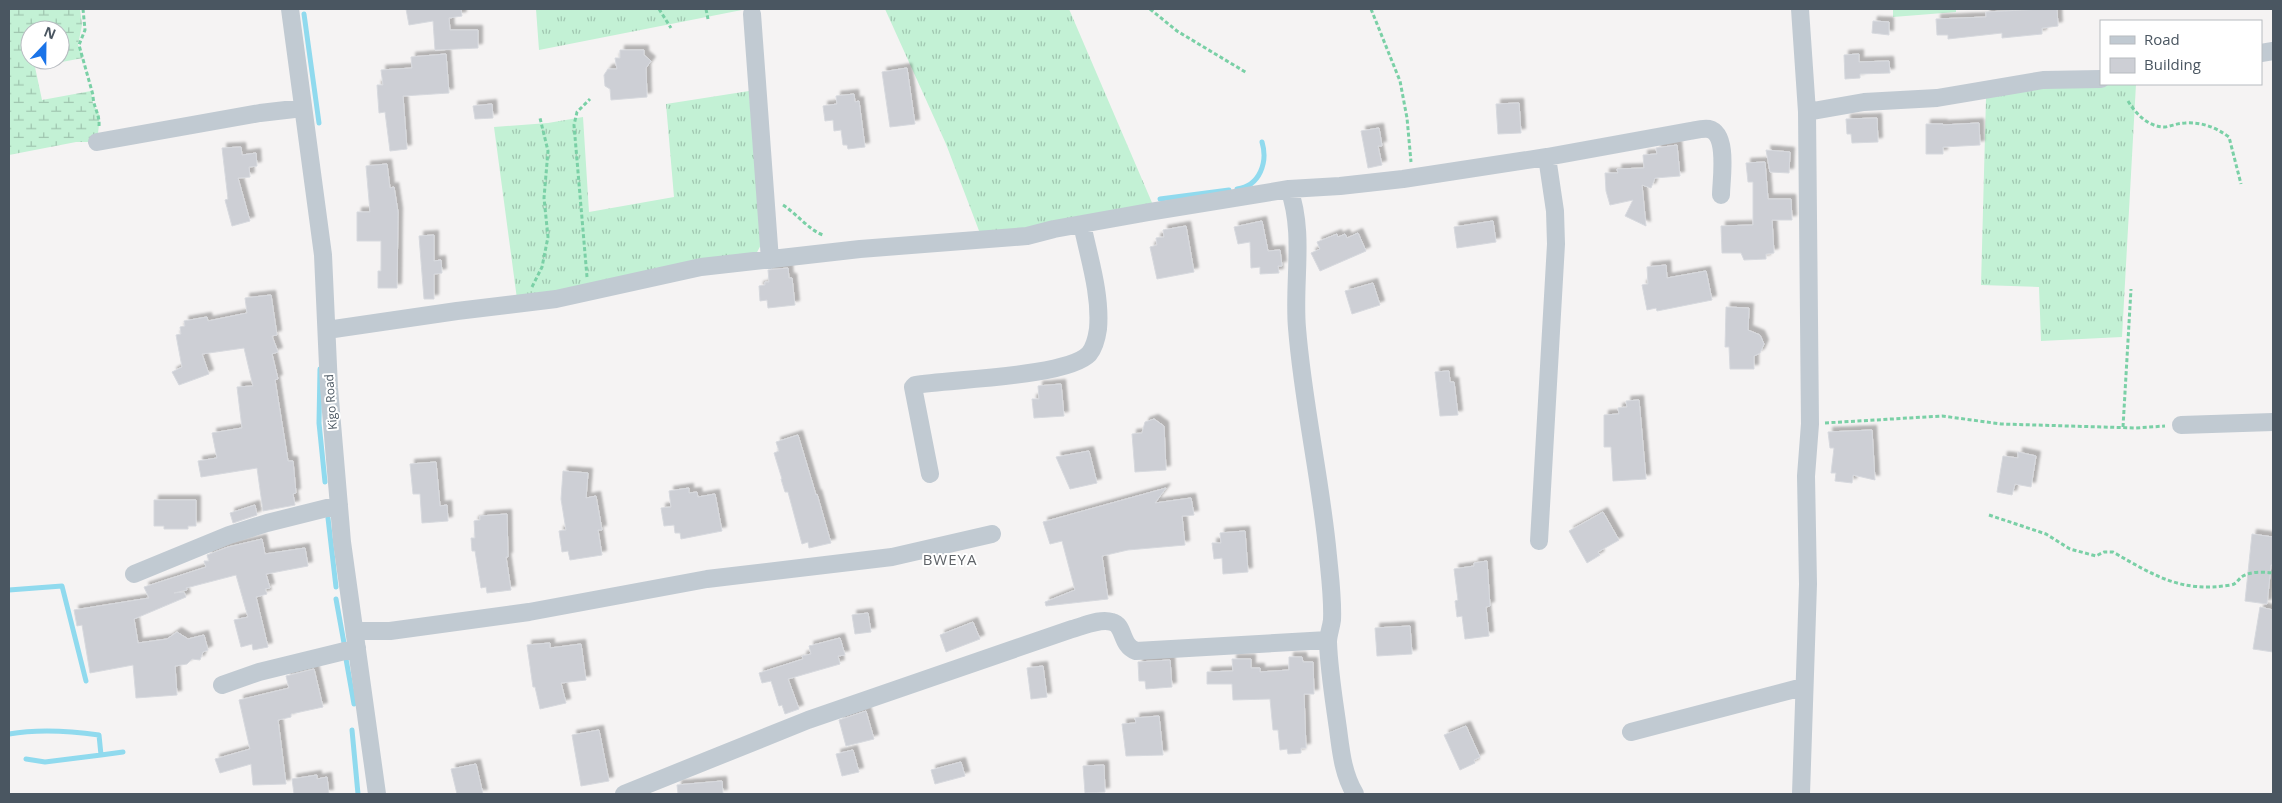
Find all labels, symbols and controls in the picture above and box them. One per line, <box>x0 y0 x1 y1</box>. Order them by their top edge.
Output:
north arrow <box>20 20 70 70</box>
legend <box>2100 20 2262 85</box>
text: N <box>41 22 59 43</box>
text: Road <box>2144 29 2180 49</box>
text: Building <box>2144 54 2201 74</box>
street label: Kigo Road <box>320 374 341 430</box>
district label: BWEYA <box>923 549 977 569</box>

